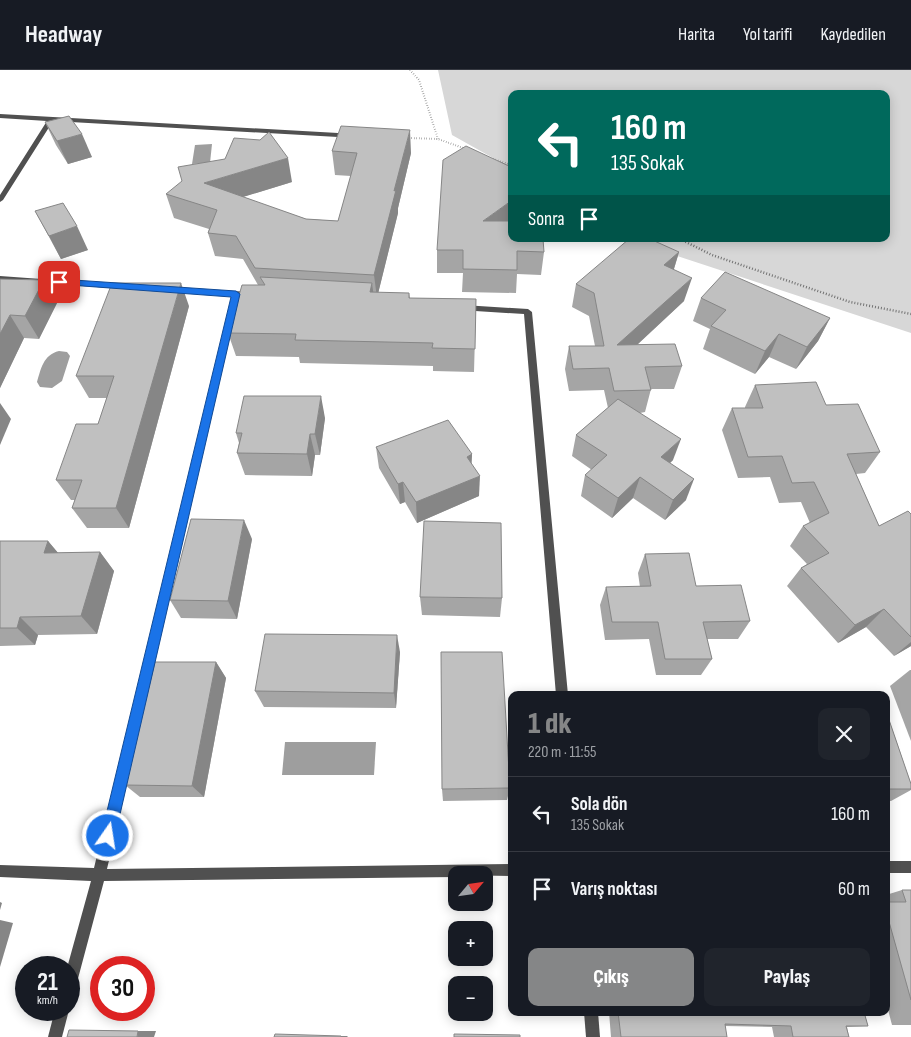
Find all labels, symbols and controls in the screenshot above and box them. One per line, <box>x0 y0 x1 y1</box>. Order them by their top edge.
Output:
text: Headway <box>25 20 102 49</box>
text: Harita <box>678 24 715 45</box>
text: Yol tarifi <box>743 24 792 45</box>
text: Kaydedilen <box>820 24 886 45</box>
text: 160 m <box>611 107 687 150</box>
icon: left <box>528 110 593 175</box>
text: 135 Sokak <box>611 150 684 177</box>
icon: arrive <box>575 205 603 233</box>
text: Sonra <box>528 208 565 231</box>
pin <box>38 261 80 303</box>
icon: arrive <box>45 268 73 296</box>
text: 1 dk <box>528 706 571 742</box>
button: close <box>818 708 870 760</box>
text: 220 m · 11:55 <box>528 743 596 762</box>
text: Sola dön <box>571 793 627 816</box>
icon: left <box>528 800 556 828</box>
text: 160 m <box>831 803 870 826</box>
position arrow <box>81 809 133 861</box>
text: 135 Sokak <box>571 816 624 835</box>
north arrow <box>448 866 492 911</box>
map controls <box>448 866 493 1021</box>
icon: arrive <box>528 875 556 903</box>
text: Varış noktası <box>571 878 657 901</box>
text: 60 m <box>838 878 870 901</box>
button: + <box>448 921 493 966</box>
button: Çıkış <box>528 948 694 1006</box>
button: Paylaş <box>704 948 870 1006</box>
speed limit sign: 30 <box>90 956 155 1021</box>
text: 21 <box>37 967 58 998</box>
button: − <box>448 976 493 1021</box>
text: km/h <box>37 993 58 1008</box>

